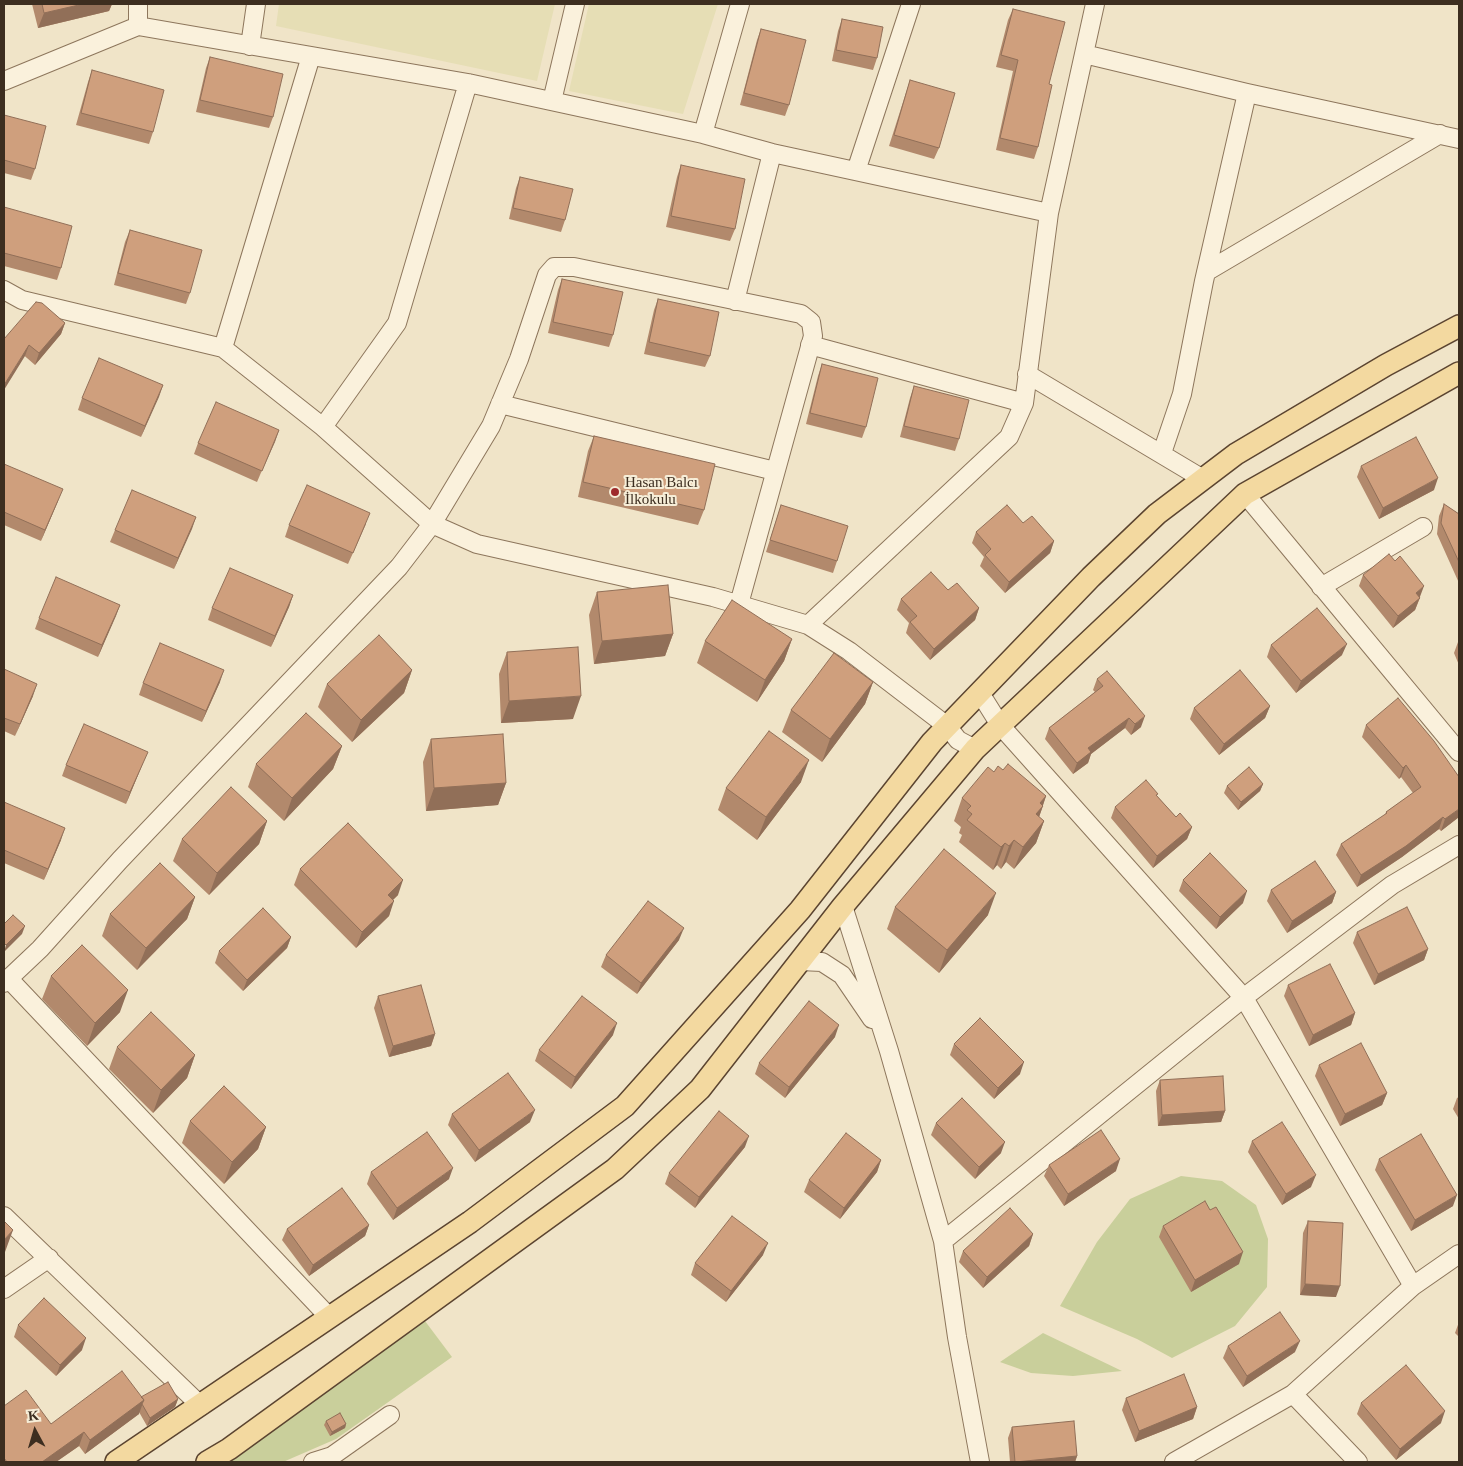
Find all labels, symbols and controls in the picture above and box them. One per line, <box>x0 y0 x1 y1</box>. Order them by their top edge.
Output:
place label: Hasan Balcı İlkokulu <box>625 474 698 509</box>
marker: Hasan Balcı İlkokulu <box>609 486 621 498</box>
north arrow <box>10 1406 60 1456</box>
text: K <box>27 1408 40 1424</box>

